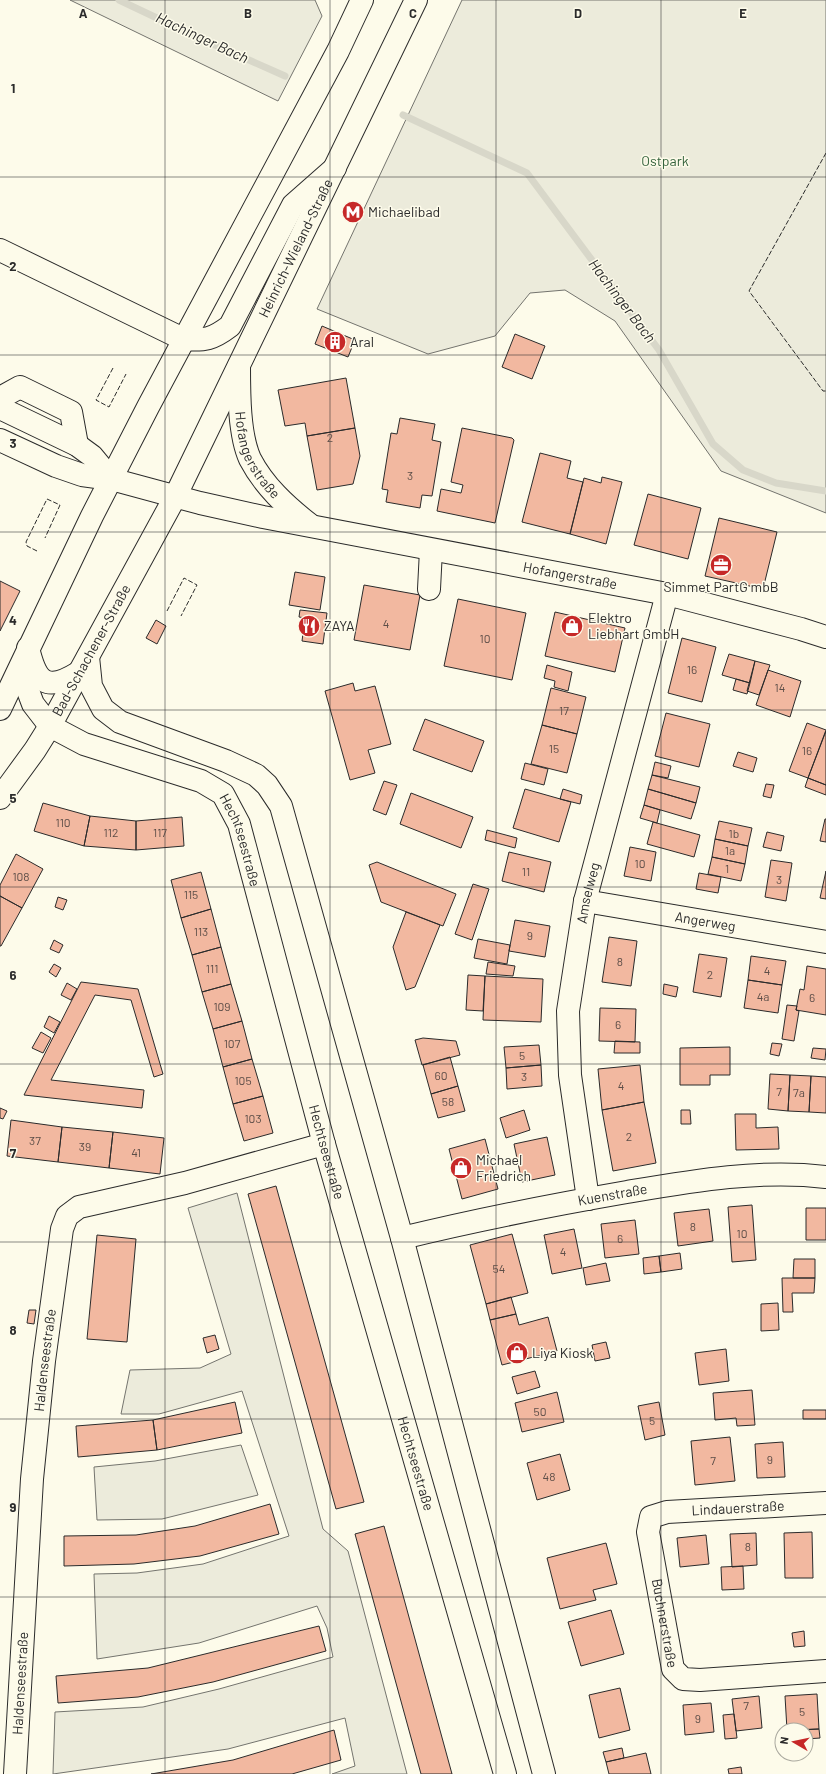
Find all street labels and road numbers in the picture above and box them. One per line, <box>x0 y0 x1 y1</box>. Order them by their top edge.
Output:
street label: Heinrich-Wieland-Straße <box>254 176 336 320</box>
street label: Hofangerstraße <box>232 410 284 502</box>
street label: Hofangerstraße <box>522 558 619 592</box>
street label: Bad-Schachener-Straße <box>48 581 134 719</box>
street label: Hechtseestraße <box>216 790 264 888</box>
street label: Amselweg <box>573 860 603 925</box>
street label: Angerweg <box>674 907 737 934</box>
street label: Hechtseestraße <box>306 1103 348 1201</box>
street label: Kuenstraße <box>576 1180 648 1209</box>
street label: Haldenseestraße <box>30 1308 59 1412</box>
street label: Hechtseestraße <box>395 1414 438 1513</box>
street label: Lindauerstraße <box>691 1497 785 1518</box>
street label: Buchnerstraße <box>649 1577 682 1669</box>
street label: Haldenseestraße <box>8 1631 31 1735</box>

